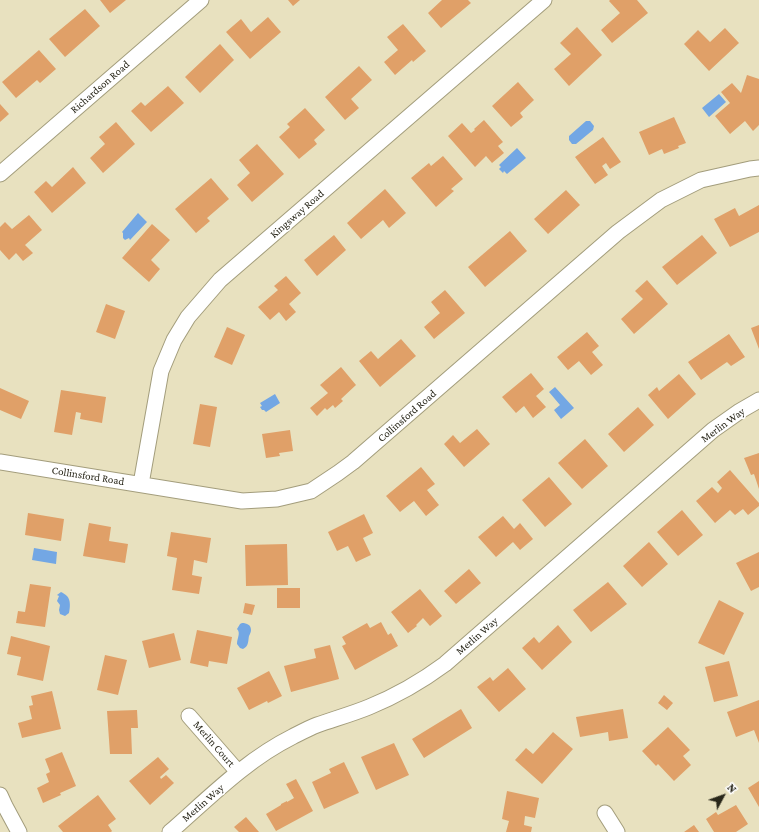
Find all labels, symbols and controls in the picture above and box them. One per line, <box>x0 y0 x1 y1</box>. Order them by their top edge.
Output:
street label: Richardson Road <box>68 58 132 116</box>
street label: Kingsway Road <box>267 187 327 241</box>
street label: Collinsford Road <box>375 387 439 445</box>
street label: Merlin Way <box>698 405 748 445</box>
street label: Collinsford Road <box>51 464 125 488</box>
street label: Merlin Way <box>453 614 501 658</box>
street label: Merlin Court <box>190 718 238 770</box>
north arrow <box>703 776 743 816</box>
street label: Merlin Way <box>179 781 227 825</box>
text: N <box>725 781 739 795</box>

